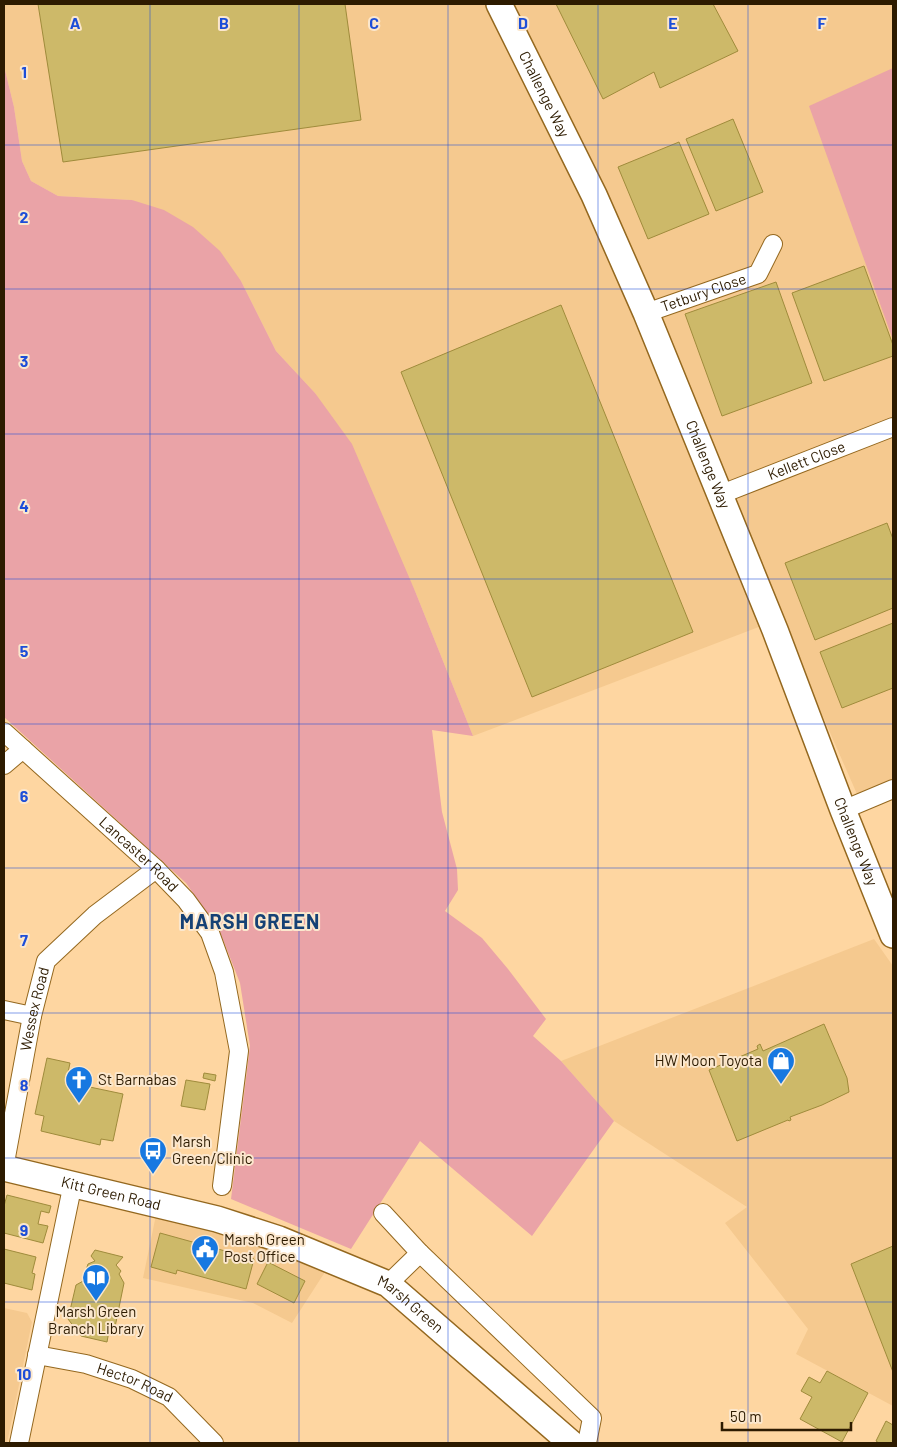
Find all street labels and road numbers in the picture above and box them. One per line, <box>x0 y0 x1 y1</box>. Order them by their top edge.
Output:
street label: Challenge Way <box>516 48 574 140</box>
street label: Tetbury Close <box>658 269 748 315</box>
street label: Challenge Way <box>683 417 735 511</box>
street label: Kellett Close <box>765 437 847 483</box>
street label: Challenge Way <box>831 794 882 888</box>
street label: Lancaster Road <box>96 812 183 895</box>
street label: Wessex Road <box>16 965 52 1052</box>
street label: Kitt Green Road <box>60 1172 163 1213</box>
street label: Marsh Green <box>375 1271 448 1336</box>
street label: Hector Road <box>95 1358 176 1406</box>

